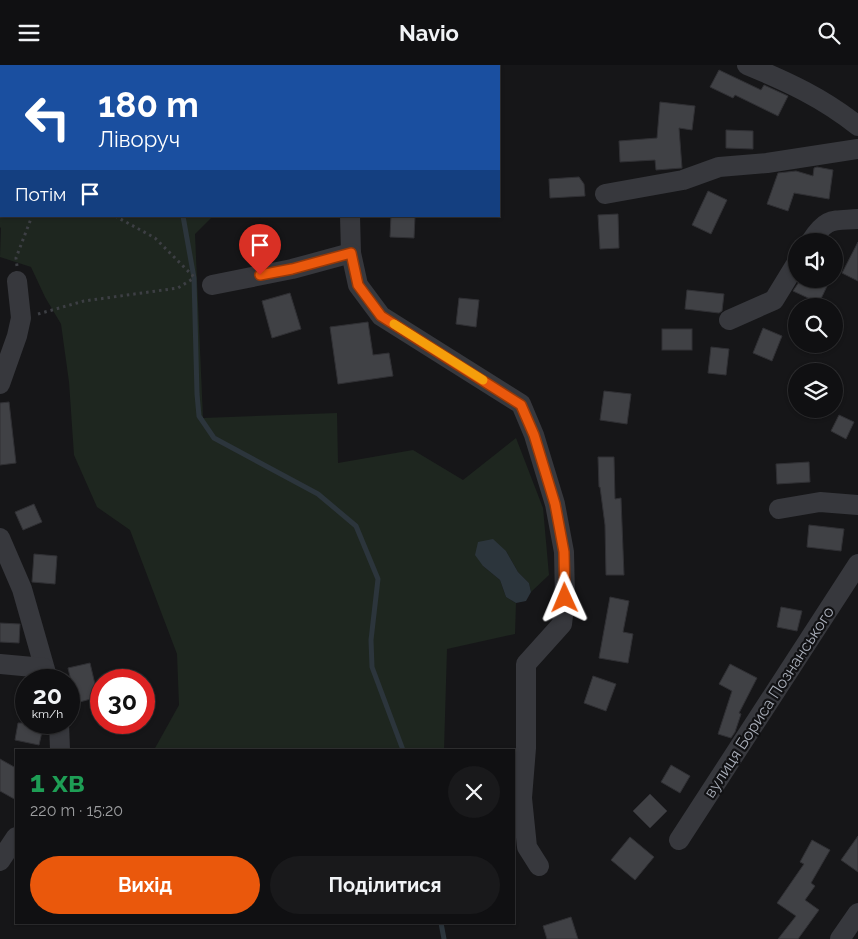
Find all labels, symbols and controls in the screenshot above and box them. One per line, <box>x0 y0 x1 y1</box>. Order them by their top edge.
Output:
icon: menu <box>15 19 43 47</box>
icon: search <box>815 19 843 47</box>
text: Navio <box>399 20 459 46</box>
text: 180 m <box>98 84 199 125</box>
icon: left <box>15 85 80 150</box>
text: Ліворуч <box>98 126 180 152</box>
icon: arrive <box>76 180 104 208</box>
text: Потім <box>15 183 66 205</box>
pin <box>239 224 281 275</box>
icon: arrive <box>246 231 274 259</box>
map controls <box>788 233 843 418</box>
button: sound <box>788 233 843 288</box>
button: search <box>788 298 843 353</box>
button: layers <box>788 363 843 418</box>
position arrow <box>538 571 590 623</box>
street label: вулиця Бориса Познанського <box>700 603 838 801</box>
speed limit sign: 30 <box>90 669 155 734</box>
text: 20 <box>33 680 62 710</box>
text: km/h <box>32 707 63 721</box>
text: 1 хв <box>30 764 85 799</box>
button: close <box>448 766 500 818</box>
text: 220 m · 15:20 <box>30 801 123 820</box>
button: Вихід <box>30 856 260 914</box>
button: Поділитися <box>270 856 500 914</box>

